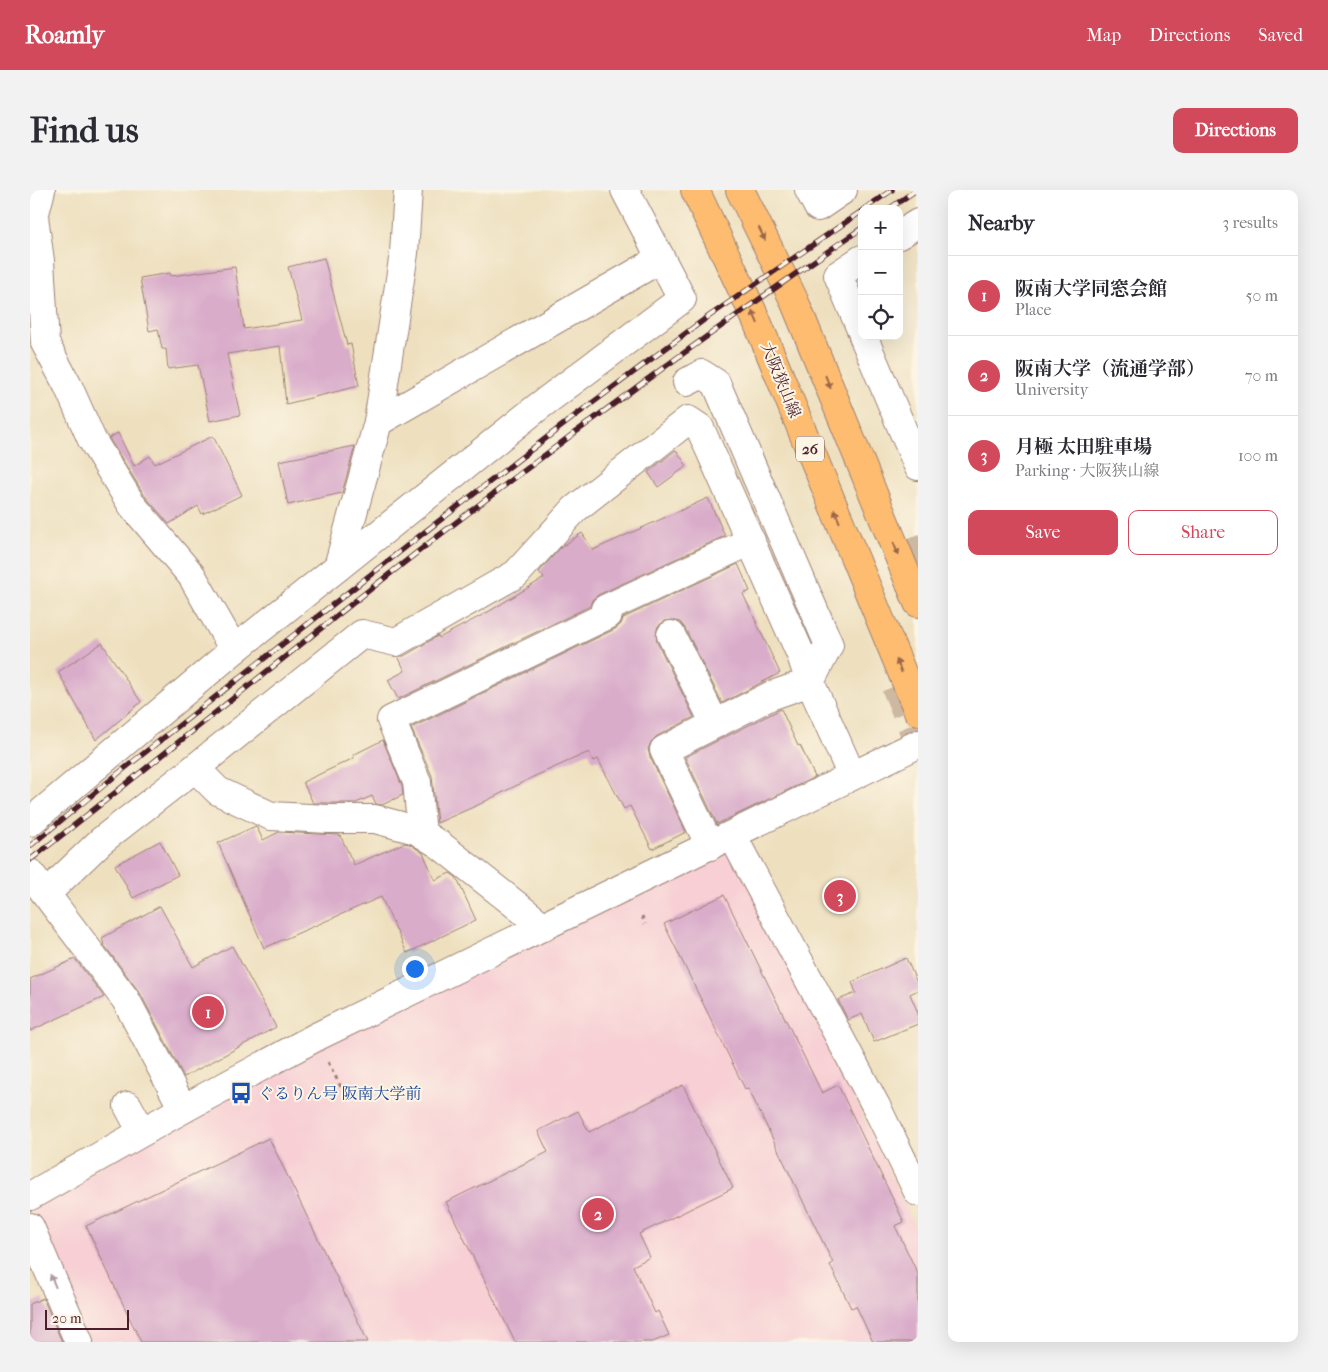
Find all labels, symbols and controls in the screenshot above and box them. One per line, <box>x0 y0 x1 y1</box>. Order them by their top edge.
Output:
text: Roamly <box>25 21 104 49</box>
text: Map <box>1087 25 1121 46</box>
text: Directions <box>1149 25 1230 46</box>
text: Saved <box>1258 25 1303 46</box>
button: Directions <box>1173 108 1298 153</box>
text: Find us <box>30 110 139 151</box>
map controls <box>858 205 903 340</box>
button: + <box>858 205 903 250</box>
text: Nearby <box>968 211 1034 235</box>
text: 3 results <box>1222 213 1278 232</box>
one-way arrow <box>758 227 766 241</box>
button: − <box>858 250 903 295</box>
text: 阪南大学同窓会館 <box>1015 278 1167 300</box>
text: 1 <box>981 286 987 305</box>
text: 50 m <box>1246 286 1278 305</box>
button: locate <box>858 295 903 340</box>
text: Place <box>1015 300 1051 319</box>
one-way arrow <box>750 310 758 324</box>
street label: 大阪狭山線 <box>757 339 805 421</box>
text: 阪南大学（流通学部） <box>1015 358 1205 380</box>
text: 2 <box>980 366 988 385</box>
text: 70 m <box>1245 366 1278 385</box>
one-way arrow <box>824 375 832 389</box>
text: University <box>1015 380 1088 399</box>
road number: 26 <box>796 436 824 462</box>
text: 月極 太田駐車場 <box>1015 436 1152 458</box>
text: 3 <box>981 446 987 465</box>
text: 100 m <box>1238 446 1278 465</box>
text: Parking · 大阪狭山線 <box>1015 461 1159 480</box>
one-way arrow <box>833 508 841 523</box>
button: Save <box>968 510 1118 555</box>
button: Share <box>1128 510 1278 555</box>
one-way arrow <box>892 542 900 556</box>
one-way arrow <box>895 659 903 673</box>
pin: 3 <box>824 877 856 915</box>
your location <box>402 956 428 982</box>
pin: 1 <box>192 993 224 1031</box>
bus stop icon: ぐるりん号 阪南大学前 <box>228 1080 254 1106</box>
place label: ぐるりん号 阪南大学前 <box>258 1084 421 1103</box>
pin: 2 <box>582 1195 614 1233</box>
one-way arrow <box>49 1274 57 1288</box>
scale bar <box>45 1307 129 1330</box>
text: 20 m <box>52 1310 82 1327</box>

